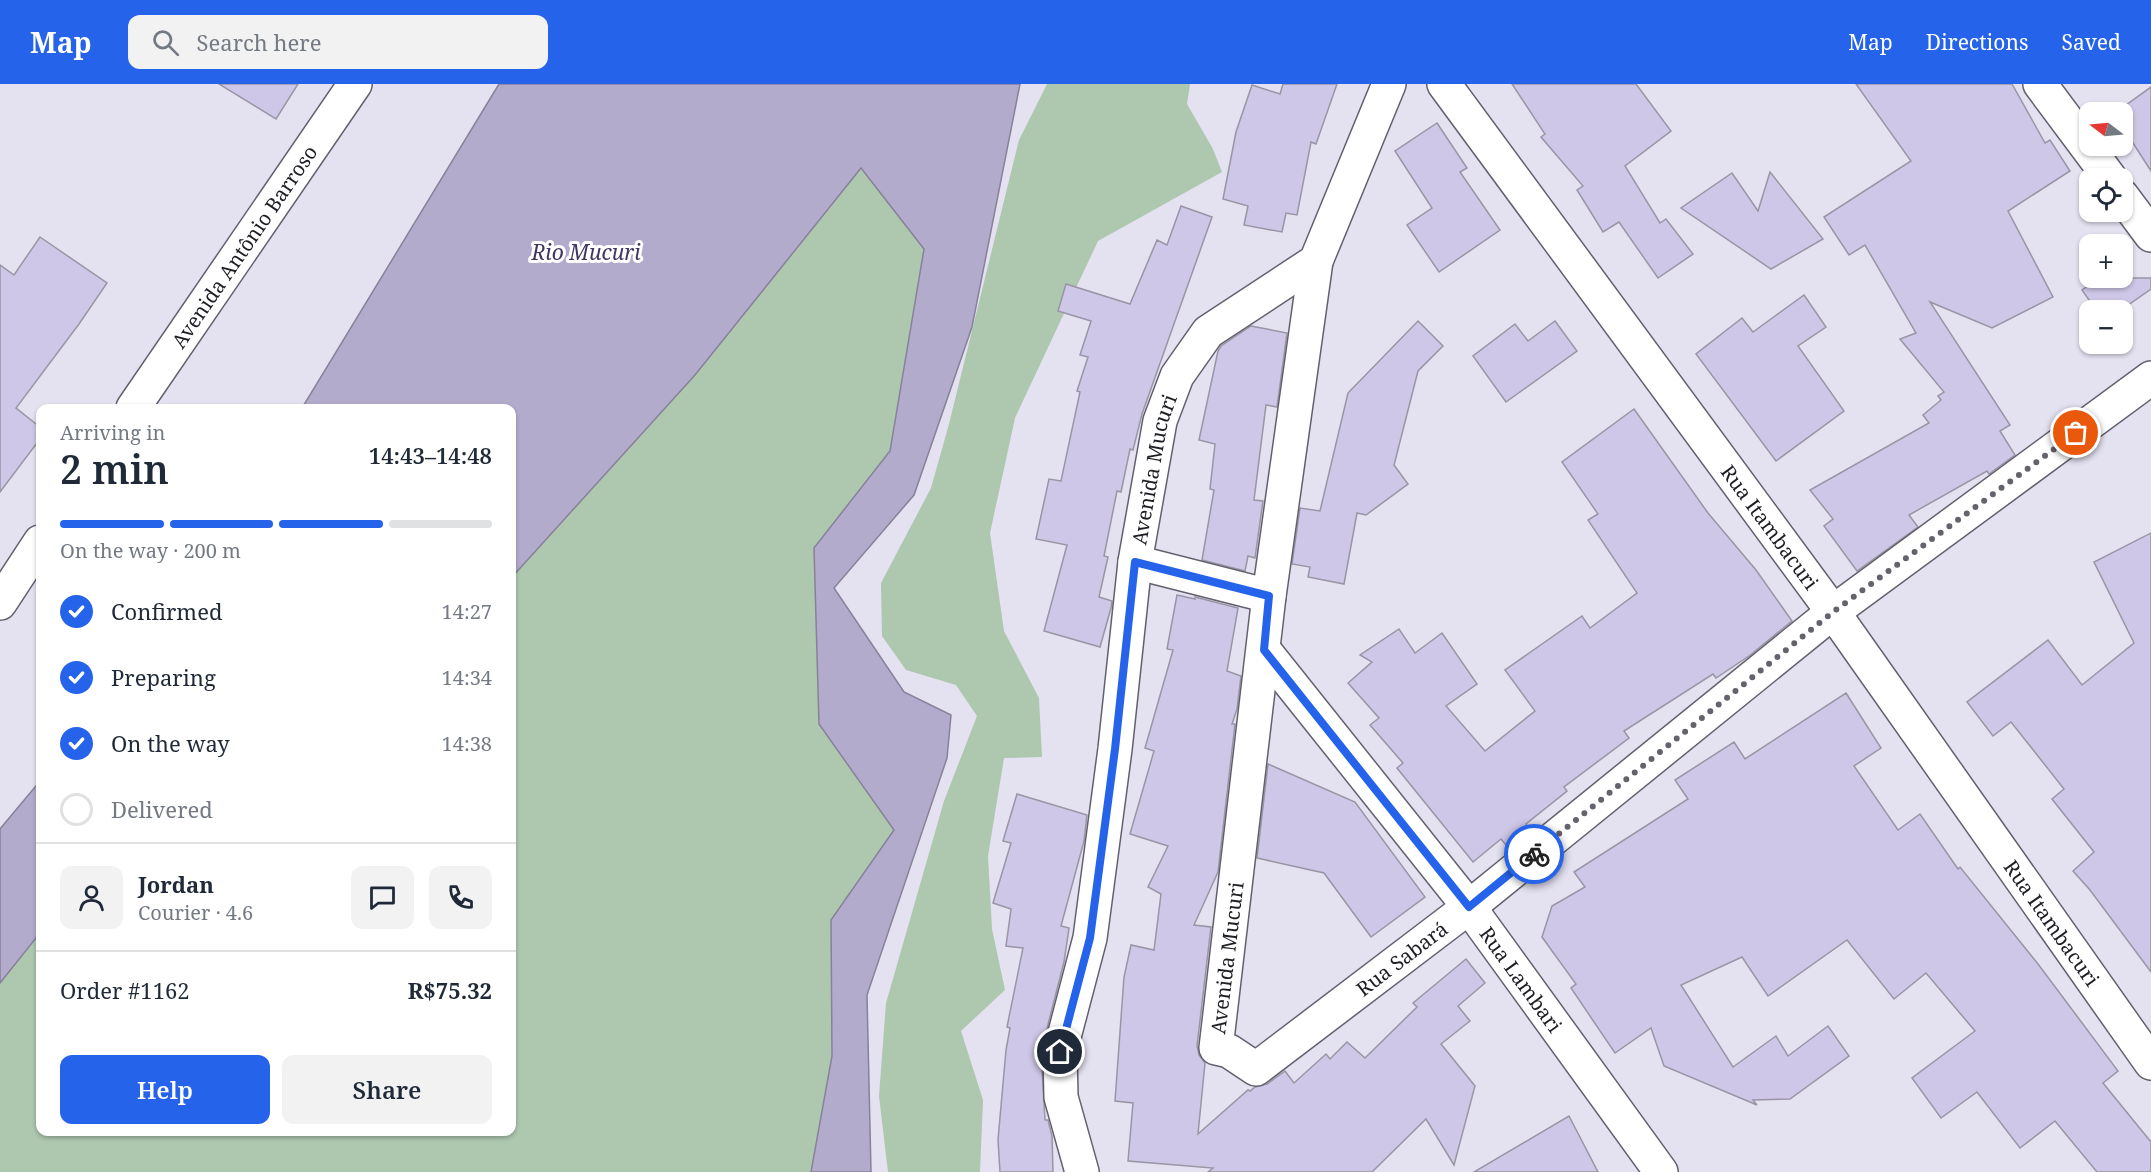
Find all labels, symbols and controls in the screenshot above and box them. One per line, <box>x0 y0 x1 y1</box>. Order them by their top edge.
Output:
search box <box>128 15 548 69</box>
text: Map <box>30 23 92 61</box>
icon: search <box>149 26 182 59</box>
text: Search here <box>197 27 321 57</box>
text: Map <box>1848 28 1893 56</box>
text: Directions <box>1926 28 2028 56</box>
text: Saved <box>2061 28 2121 56</box>
north arrow <box>2079 102 2133 156</box>
map controls <box>2079 102 2133 354</box>
street label: Avenida Antônio Barroso <box>165 140 323 353</box>
button: locate <box>2079 168 2133 222</box>
button: + <box>2079 234 2133 288</box>
water label: Rio Mucuri <box>530 238 641 266</box>
button: − <box>2079 300 2133 354</box>
street label: Avenida Mucuri <box>1125 390 1183 547</box>
pin <box>2050 407 2101 458</box>
icon: bag <box>2059 416 2092 449</box>
text: Arriving in <box>60 419 165 446</box>
text: 14:43–14:48 <box>369 440 492 470</box>
text: 2 min <box>60 442 169 495</box>
street label: Rua Itambacuri <box>1715 459 1826 595</box>
text: On the way · 200 m <box>60 537 241 564</box>
icon: check <box>60 595 93 628</box>
text: Confirmed <box>111 596 222 626</box>
text: 14:27 <box>442 598 492 625</box>
icon: check <box>60 661 93 694</box>
text: Preparing <box>111 662 216 692</box>
text: 14:34 <box>442 664 492 691</box>
icon: check <box>60 727 93 760</box>
text: On the way <box>111 728 230 758</box>
text: 14:38 <box>442 730 492 757</box>
text: Delivered <box>111 794 213 824</box>
courier <box>1504 824 1564 884</box>
icon: bike <box>1518 838 1551 871</box>
street label: Rua Itambacuri <box>1998 854 2106 992</box>
button: person <box>60 866 123 929</box>
button: chat <box>351 866 414 929</box>
button: phone <box>429 866 492 929</box>
text: Jordan <box>138 869 214 899</box>
street label: Avenida Mucuri <box>1204 880 1250 1036</box>
text: Courier · 4.6 <box>138 899 253 926</box>
street label: Rua Sabará <box>1350 915 1453 1002</box>
street label: Rua Lambari <box>1474 921 1569 1038</box>
text: Order #1162 <box>60 975 190 1005</box>
text: R$75.32 <box>408 975 492 1005</box>
pin <box>1034 1026 1085 1077</box>
icon: home <box>1043 1035 1076 1068</box>
button: Help <box>60 1055 270 1124</box>
button: Share <box>282 1055 492 1124</box>

